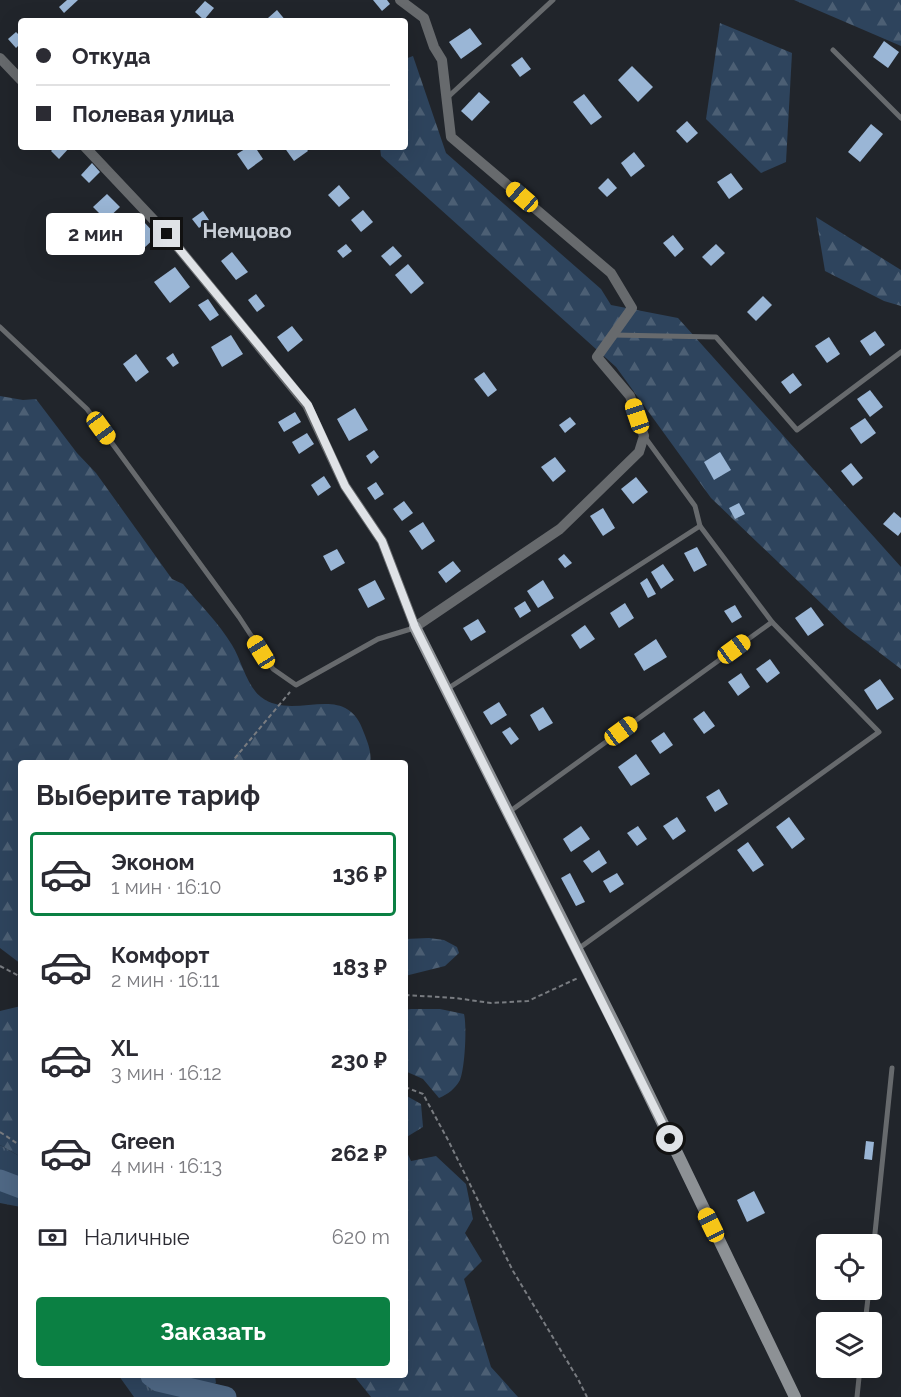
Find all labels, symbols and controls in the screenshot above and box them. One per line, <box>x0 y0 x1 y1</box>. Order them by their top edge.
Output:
text: Откуда <box>72 43 151 69</box>
text: Полевая улица <box>72 101 235 127</box>
car <box>503 178 541 216</box>
callout: 2 мин <box>47 213 146 255</box>
district label: Немцово <box>202 219 292 243</box>
route end <box>153 220 180 247</box>
text: 2 мин <box>68 222 123 246</box>
car <box>623 396 651 436</box>
car <box>83 408 119 448</box>
car <box>714 631 754 667</box>
car <box>244 632 278 672</box>
car <box>601 713 641 749</box>
text: Выберите тариф <box>36 780 260 811</box>
icon: car <box>39 847 93 901</box>
text: Эконом <box>111 849 195 875</box>
text: 136 ₽ <box>332 861 387 887</box>
text: 1 мин · 16:10 <box>111 875 221 899</box>
icon: car <box>39 940 93 994</box>
text: Комфорт <box>111 942 209 968</box>
text: 183 ₽ <box>333 954 387 980</box>
text: 2 мин · 16:11 <box>111 968 220 992</box>
icon: car <box>39 1033 93 1087</box>
text: XL <box>111 1035 138 1061</box>
text: 230 ₽ <box>331 1047 387 1073</box>
text: 3 мин · 16:12 <box>111 1061 222 1085</box>
route start <box>656 1125 683 1152</box>
icon: car <box>39 1126 93 1180</box>
text: Green <box>111 1128 175 1154</box>
text: 262 ₽ <box>331 1140 387 1166</box>
text: 4 мин · 16:13 <box>111 1154 222 1178</box>
car <box>695 1205 727 1245</box>
icon: cash <box>36 1221 69 1254</box>
text: Наличные <box>84 1224 190 1250</box>
text: 620 m <box>332 1225 390 1249</box>
map controls <box>816 1234 882 1378</box>
button: locate <box>816 1234 882 1300</box>
button: Заказать <box>36 1297 390 1366</box>
button: layers <box>816 1312 882 1378</box>

